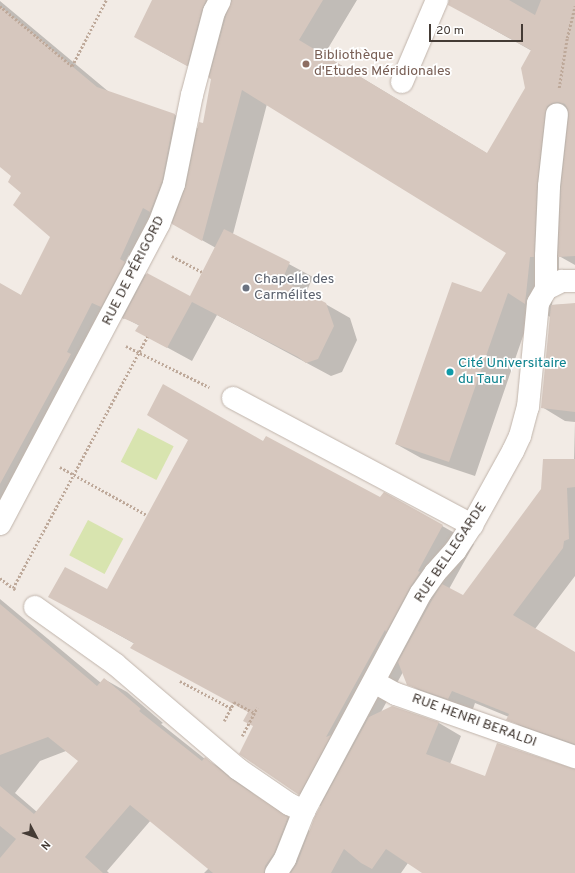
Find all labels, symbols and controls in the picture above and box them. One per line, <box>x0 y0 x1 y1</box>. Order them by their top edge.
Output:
scale bar <box>431 16 525 42</box>
text: 20 m <box>436 23 464 39</box>
place label: Bibliothèque d'Etudes Méridionales <box>314 48 451 80</box>
marker: Bibliothèque d'Etudes Méridionales <box>301 59 311 69</box>
street label: RUE DE PÉRIGORD <box>99 213 169 329</box>
place label: Chapelle des Carmélites <box>254 272 334 304</box>
marker: Chapelle des Carmélites <box>241 283 251 293</box>
place label: Cité Universitaire du Taur <box>458 356 567 388</box>
marker: Cité Universitaire du Taur <box>445 367 455 377</box>
street label: RUE BELLEGARDE <box>411 500 491 606</box>
street label: RUE HENRI BERALDI <box>409 691 539 751</box>
north arrow <box>16 817 56 857</box>
text: N <box>37 837 53 852</box>

